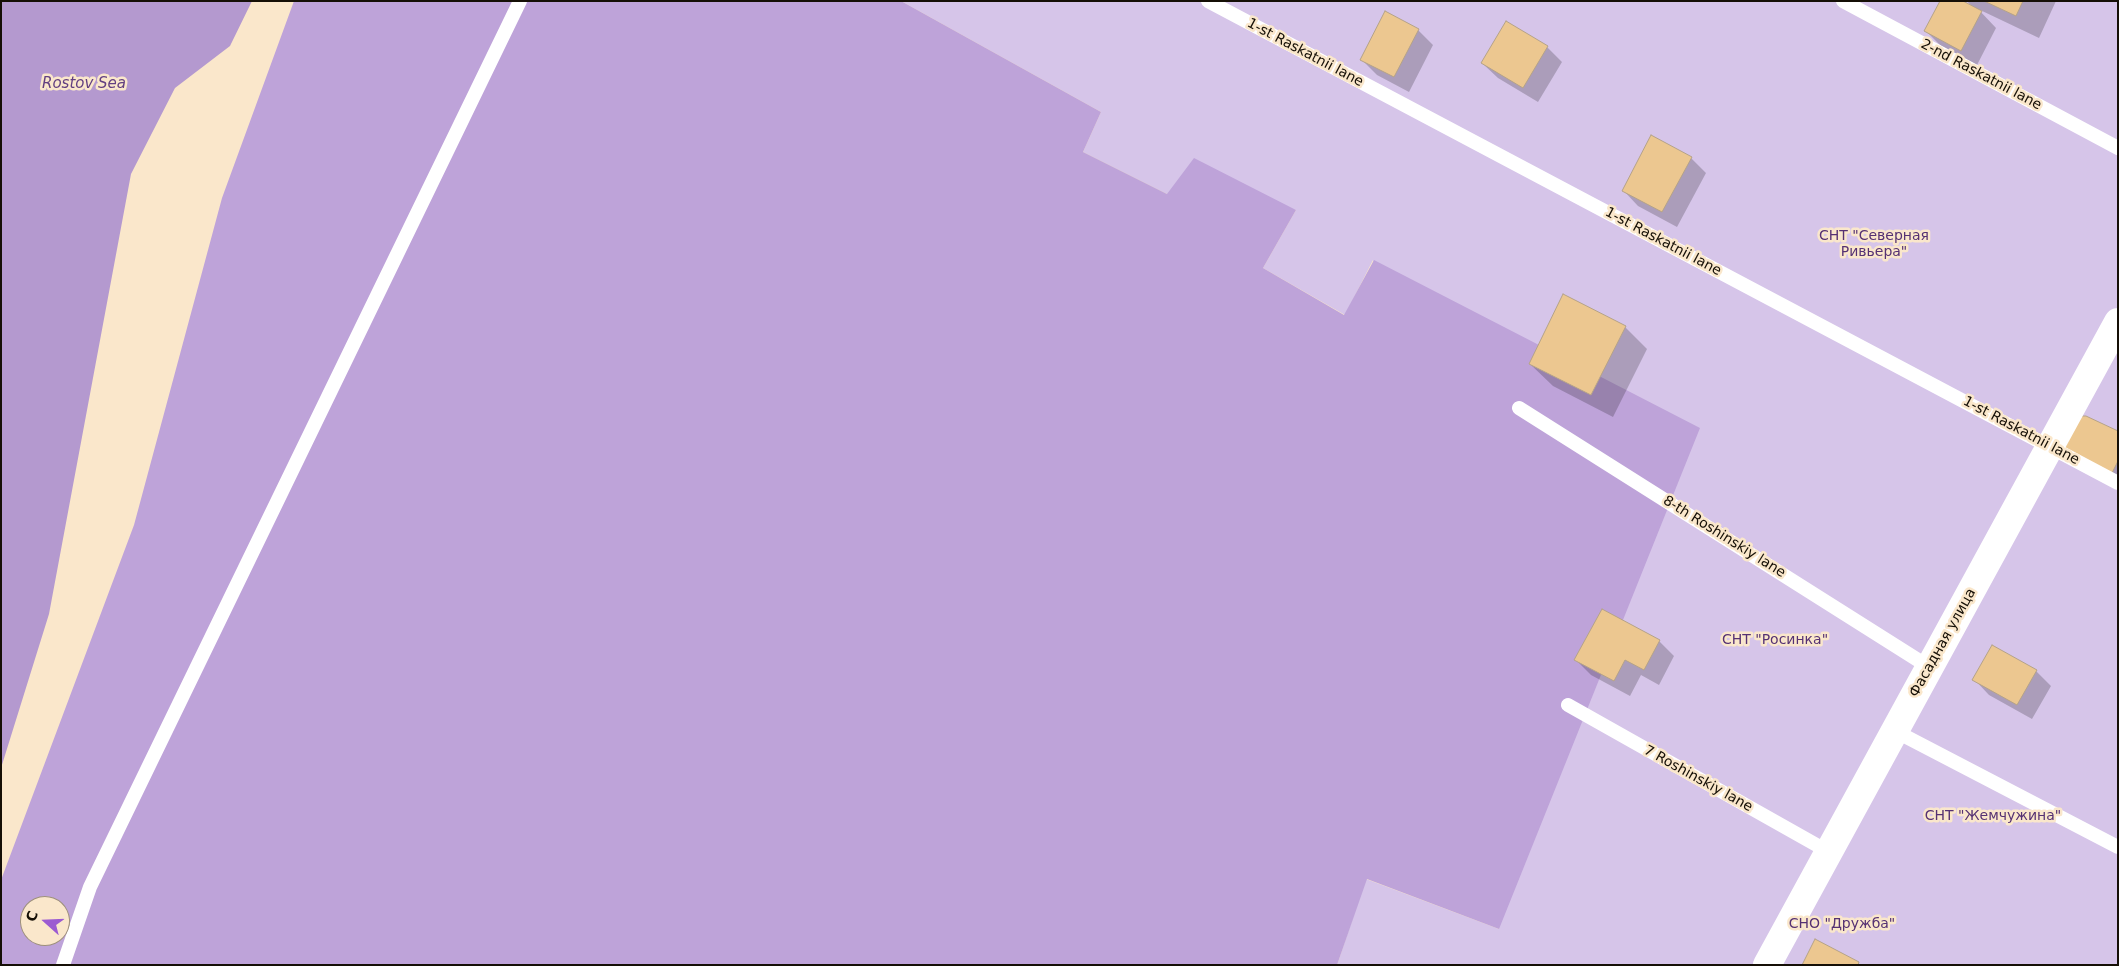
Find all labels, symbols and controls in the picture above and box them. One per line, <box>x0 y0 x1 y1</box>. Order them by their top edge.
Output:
street label: 1-st Raskatnii lane <box>1244 15 1366 91</box>
street label: 2-nd Raskatnii lane <box>1918 36 2044 114</box>
water label: Rostov Sea <box>42 75 126 93</box>
street label: 1-st Raskatnii lane <box>1602 204 1724 280</box>
park label: СНТ "Северная Ривьера" <box>1819 228 1929 260</box>
street label: 1-st Raskatnii lane <box>1960 393 2082 469</box>
street label: 8-th Roshinskiy lane <box>1660 492 1788 582</box>
street label: Фасадная улица <box>1906 586 1980 700</box>
park label: СНТ "Росинка" <box>1722 632 1828 648</box>
street label: 7 Roshinskiy lane <box>1641 742 1755 816</box>
park label: СНТ "Жемчужина" <box>1925 808 2061 824</box>
north arrow <box>20 896 70 946</box>
text: С <box>23 909 41 924</box>
park label: СНО "Дружба" <box>1789 916 1895 932</box>

